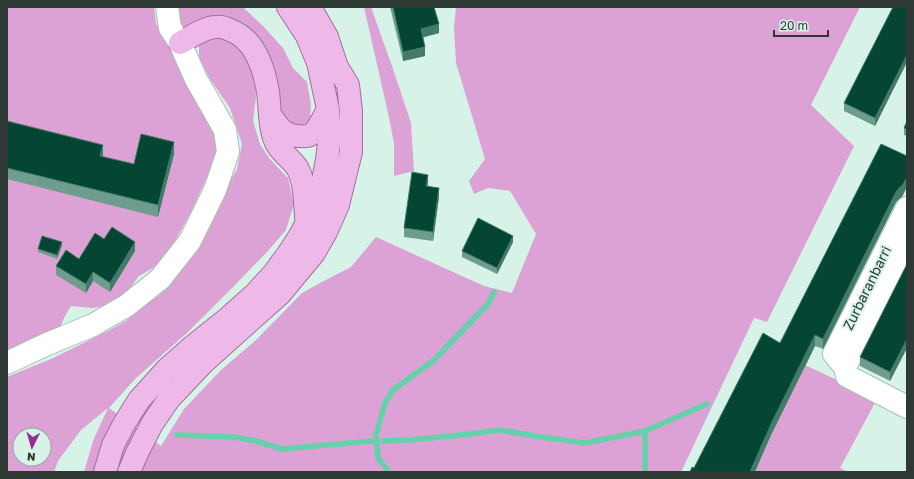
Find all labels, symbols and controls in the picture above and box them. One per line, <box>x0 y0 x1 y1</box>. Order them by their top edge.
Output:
scale bar <box>774 12 828 38</box>
text: 20 m <box>780 18 808 33</box>
street label: Zurbaranbarri <box>839 243 894 333</box>
north arrow <box>12 427 52 467</box>
text: N <box>26 451 36 464</box>

